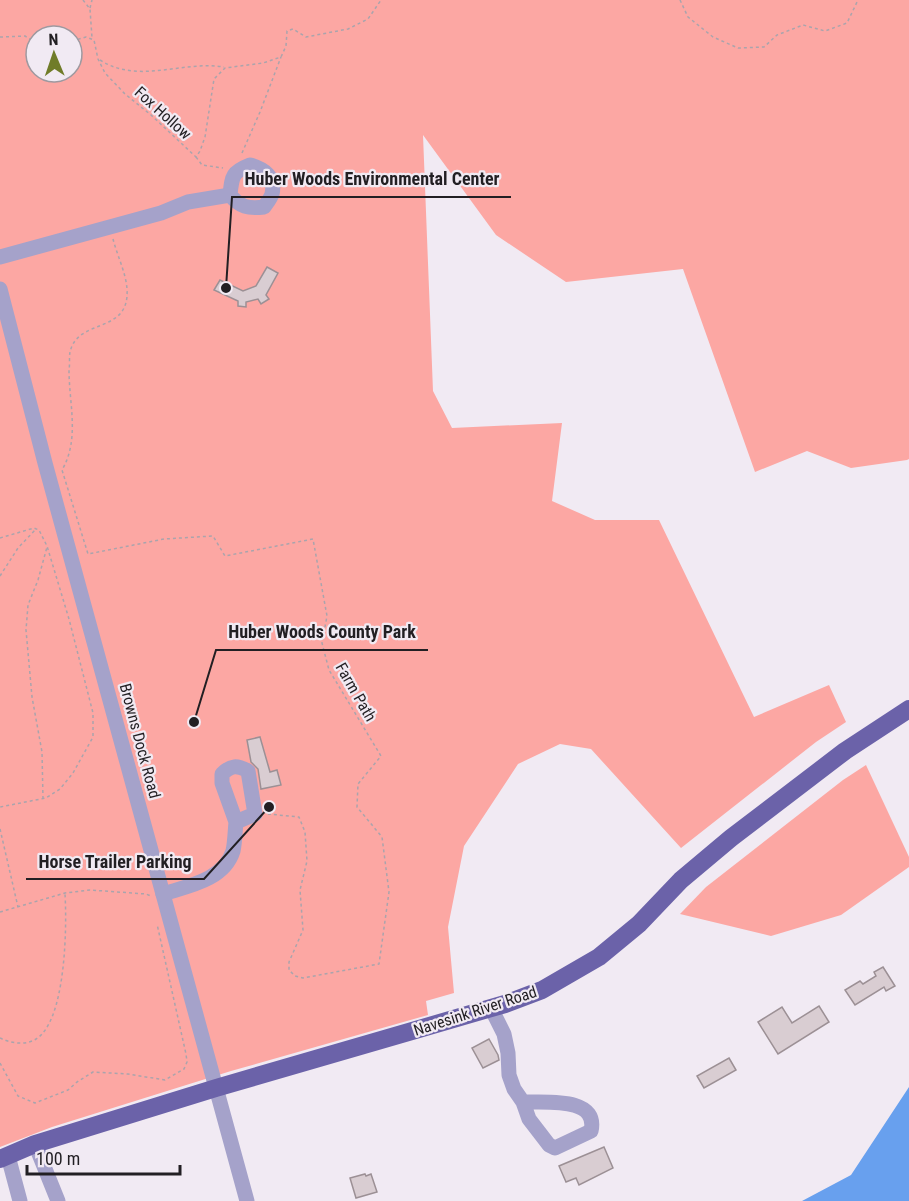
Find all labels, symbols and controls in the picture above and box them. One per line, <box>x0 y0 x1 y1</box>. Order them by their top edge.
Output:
north arrow <box>24 24 84 84</box>
text: N <box>48 30 59 49</box>
street label: Fox Hollow <box>131 83 195 143</box>
callout: Huber Woods Environmental Center <box>232 161 511 197</box>
text: Huber Woods Environmental Center <box>245 168 500 189</box>
callout: Huber Woods County Park <box>216 614 428 650</box>
text: Huber Woods County Park <box>228 621 416 642</box>
street label: Farm Path <box>332 659 380 725</box>
street label: Browns Dock Road <box>116 681 164 801</box>
callout: Horse Trailer Parking <box>26 843 204 879</box>
text: Horse Trailer Parking <box>38 851 192 872</box>
street label: Navesink River Road <box>411 982 539 1040</box>
scale bar <box>27 1138 180 1176</box>
text: 100 m <box>36 1148 80 1169</box>

